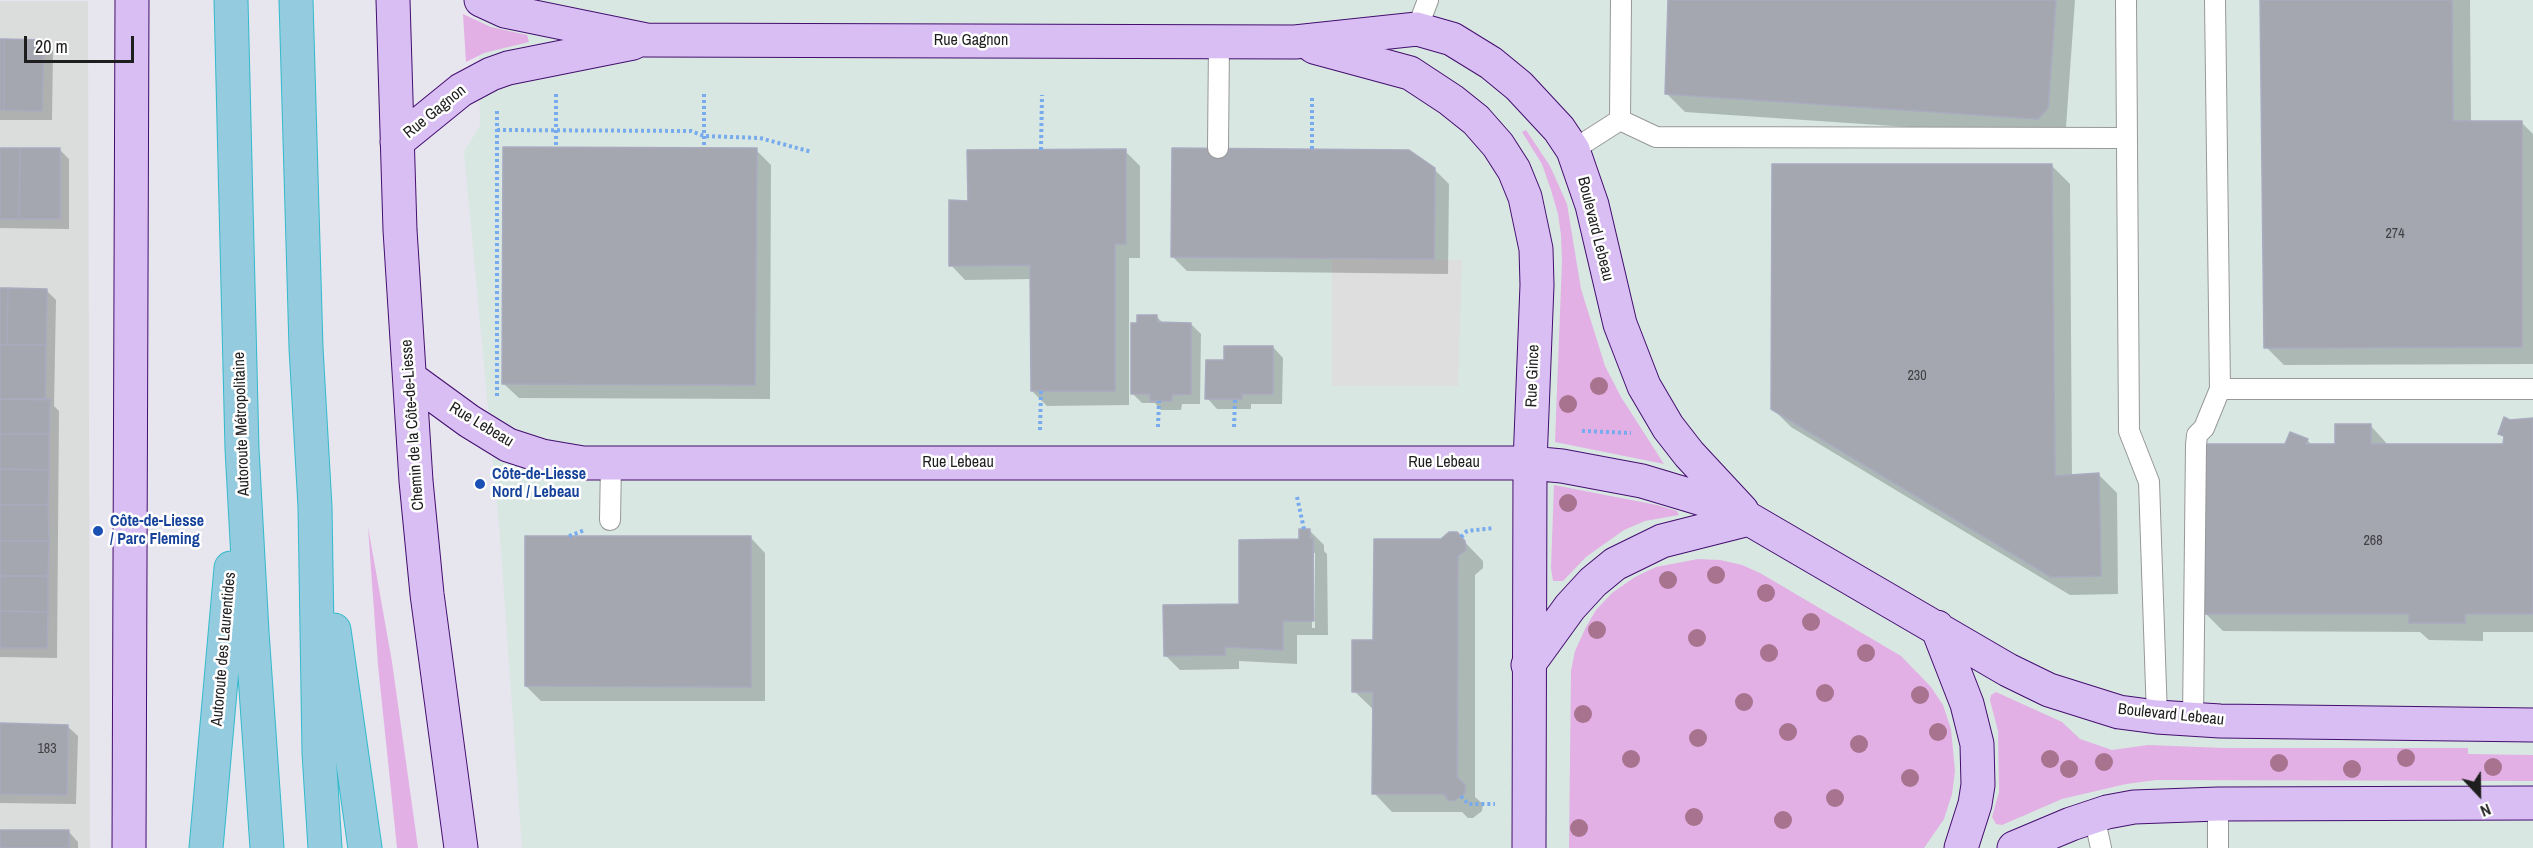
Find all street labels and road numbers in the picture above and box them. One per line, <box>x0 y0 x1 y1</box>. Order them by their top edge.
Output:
street label: Rue Gagnon <box>934 31 1008 51</box>
street label: Rue Gagnon <box>400 81 470 143</box>
street label: Boulevard Lebeau <box>1573 175 1617 283</box>
street label: Chemin de la Côte-de-Liesse <box>397 339 429 511</box>
street label: Rue Gince <box>1522 344 1544 408</box>
street label: Autoroute Métropolitaine <box>230 352 254 496</box>
street label: Rue Lebeau <box>445 398 517 452</box>
street label: Rue Lebeau <box>922 453 994 473</box>
street label: Rue Lebeau <box>1408 453 1480 473</box>
street label: Autoroute des Laurentides <box>208 571 240 727</box>
street label: Boulevard Lebeau <box>2117 700 2225 730</box>

